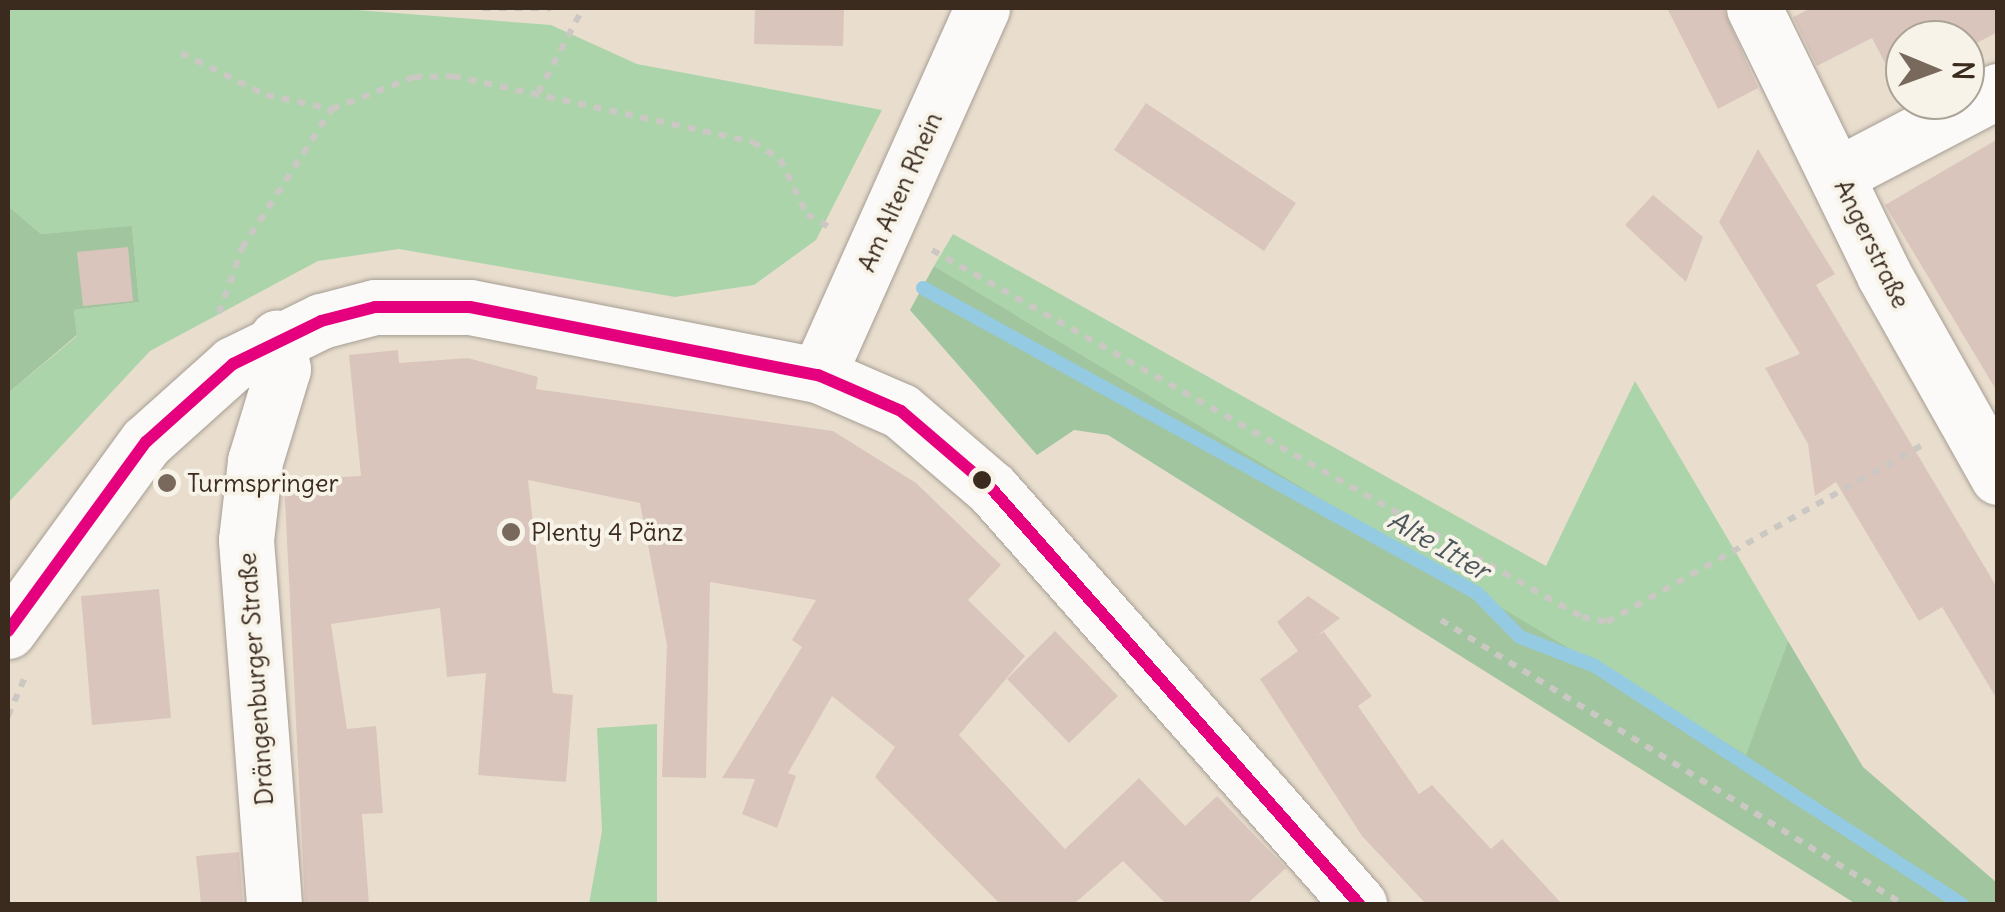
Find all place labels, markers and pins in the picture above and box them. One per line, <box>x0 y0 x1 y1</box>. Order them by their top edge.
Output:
place label: Turmspringer <box>187 468 339 498</box>
unlabelled marker <box>972 470 992 490</box>
marker: Turmspringer <box>156 472 178 494</box>
place label: Plenty 4 Pänz <box>531 517 683 547</box>
marker: Plenty 4 Pänz <box>500 521 522 543</box>

